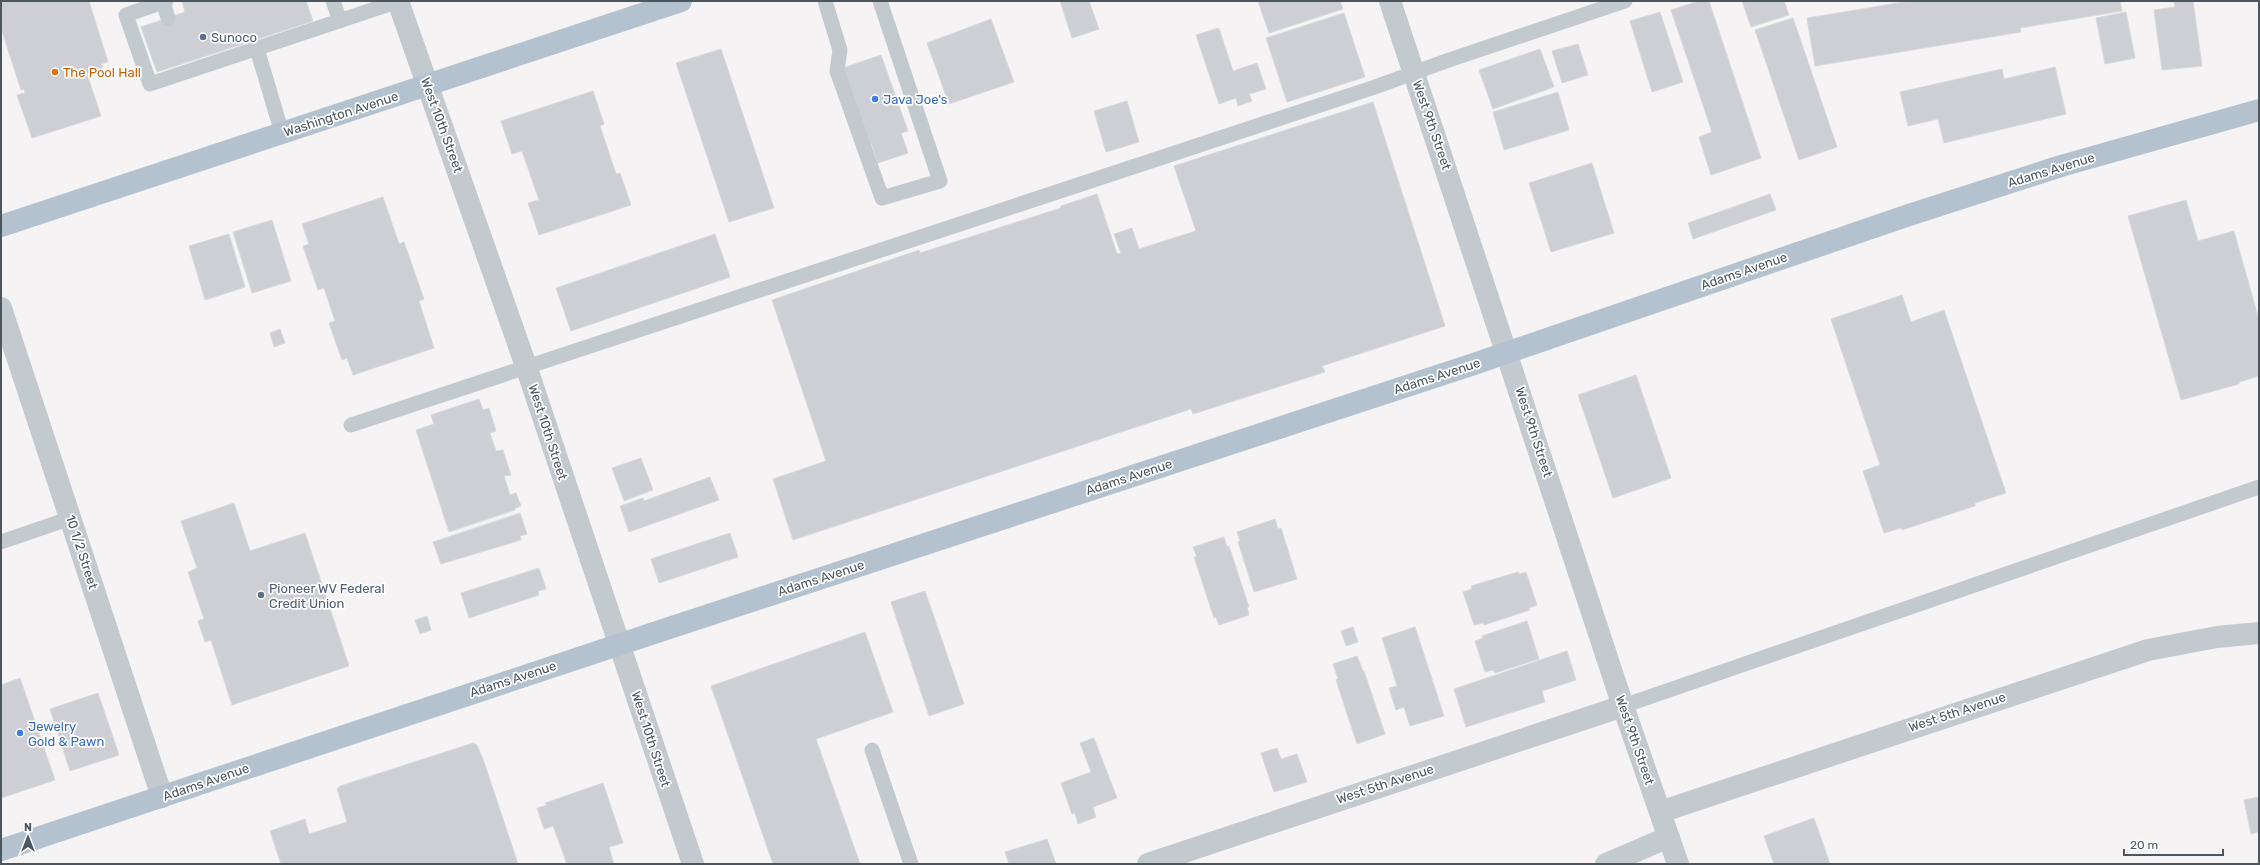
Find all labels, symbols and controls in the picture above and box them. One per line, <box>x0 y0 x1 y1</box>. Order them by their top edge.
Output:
place label: Sunoco <box>211 30 257 45</box>
marker: Sunoco <box>198 32 208 42</box>
place label: The Pool Hall <box>63 65 141 80</box>
marker: The Pool Hall <box>50 67 60 77</box>
street label: West 10th Street <box>418 75 466 175</box>
street label: West 9th Street <box>1410 78 1454 172</box>
street label: Washington Avenue <box>282 88 400 141</box>
place label: Java Joe's <box>883 92 948 107</box>
marker: Java Joe's <box>870 94 880 104</box>
street label: Adams Avenue <box>2006 150 2096 190</box>
street label: Adams Avenue <box>1699 249 1789 293</box>
street label: Adams Avenue <box>1392 355 1482 397</box>
street label: West 10th Street <box>525 382 571 482</box>
street label: West 9th Street <box>1512 385 1556 479</box>
street label: Adams Avenue <box>1084 456 1174 498</box>
street label: 10 1/2 Street <box>63 513 101 591</box>
street label: Adams Avenue <box>776 557 866 599</box>
place label: Pioneer WV Federal Credit Union <box>269 581 385 611</box>
marker: Pioneer WV Federal Credit Union <box>256 590 266 600</box>
street label: Adams Avenue <box>468 658 558 700</box>
street label: West 10th Street <box>628 689 674 789</box>
street label: West 5th Avenue <box>1906 689 2008 735</box>
street label: West 9th Street <box>1613 693 1657 787</box>
place label: Jewelry Gold & Pawn <box>28 719 104 749</box>
marker: Jewelry Gold & Pawn <box>15 728 25 738</box>
street label: Adams Avenue <box>161 760 251 804</box>
street label: West 5th Avenue <box>1334 761 1436 807</box>
north arrow <box>8 817 48 857</box>
text: N <box>24 821 32 834</box>
scale bar <box>2124 831 2223 857</box>
text: 20 m <box>2130 838 2158 852</box>

